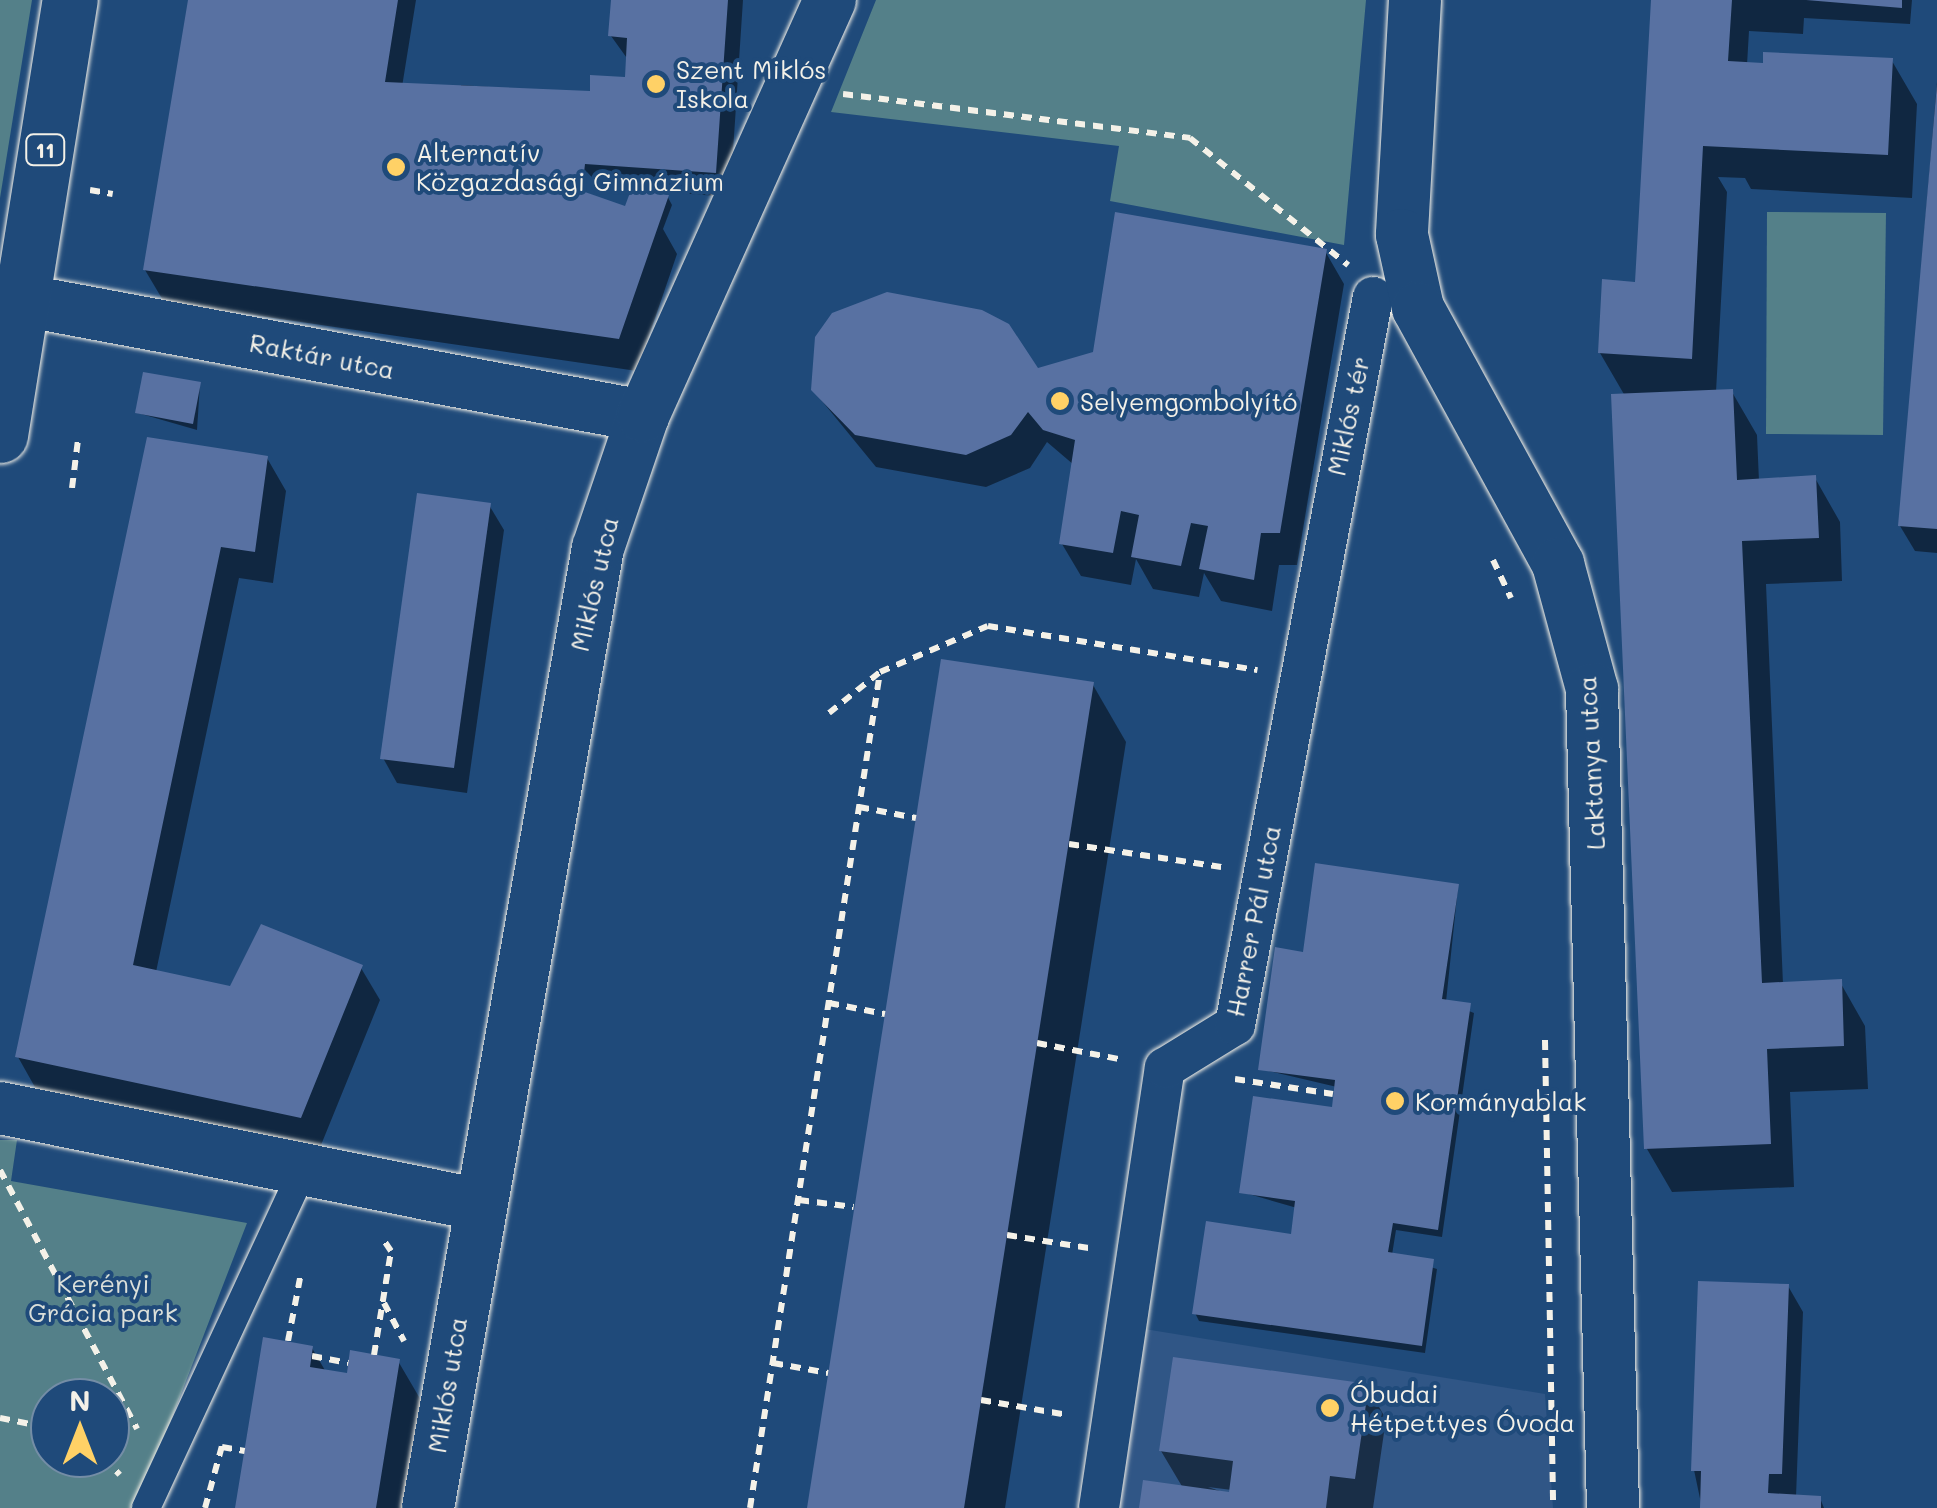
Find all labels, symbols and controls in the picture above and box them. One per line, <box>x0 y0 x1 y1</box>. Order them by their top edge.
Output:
place label: Szent Miklós Iskola <box>676 55 826 114</box>
marker: Szent Miklós Iskola <box>645 73 667 95</box>
road number: 11 <box>25 133 65 167</box>
place label: Alternatív Közgazdasági Gimnázium <box>416 138 724 197</box>
marker: Alternatív Közgazdasági Gimnázium <box>385 156 407 178</box>
street label: Raktár utca <box>247 327 397 385</box>
street label: Miklós tér <box>1321 354 1375 478</box>
place label: Selyemgombolyító <box>1080 386 1297 416</box>
marker: Selyemgombolyító <box>1049 390 1071 412</box>
street label: Miklós utca <box>564 514 624 654</box>
street label: Laktanya utca <box>1571 675 1611 851</box>
street label: Harrer Pál utca <box>1220 823 1286 1019</box>
place label: Kormányablak <box>1415 1086 1587 1116</box>
marker: Kormányablak <box>1384 1090 1406 1112</box>
park label: Kerényi Grácia park <box>28 1269 178 1328</box>
street label: Miklós utca <box>421 1315 473 1455</box>
north arrow <box>30 1378 130 1478</box>
place label: Óbudai Hétpettyes Óvoda <box>1350 1379 1575 1438</box>
text: N <box>69 1382 91 1418</box>
marker: Óbudai Hétpettyes Óvoda <box>1319 1397 1341 1419</box>

